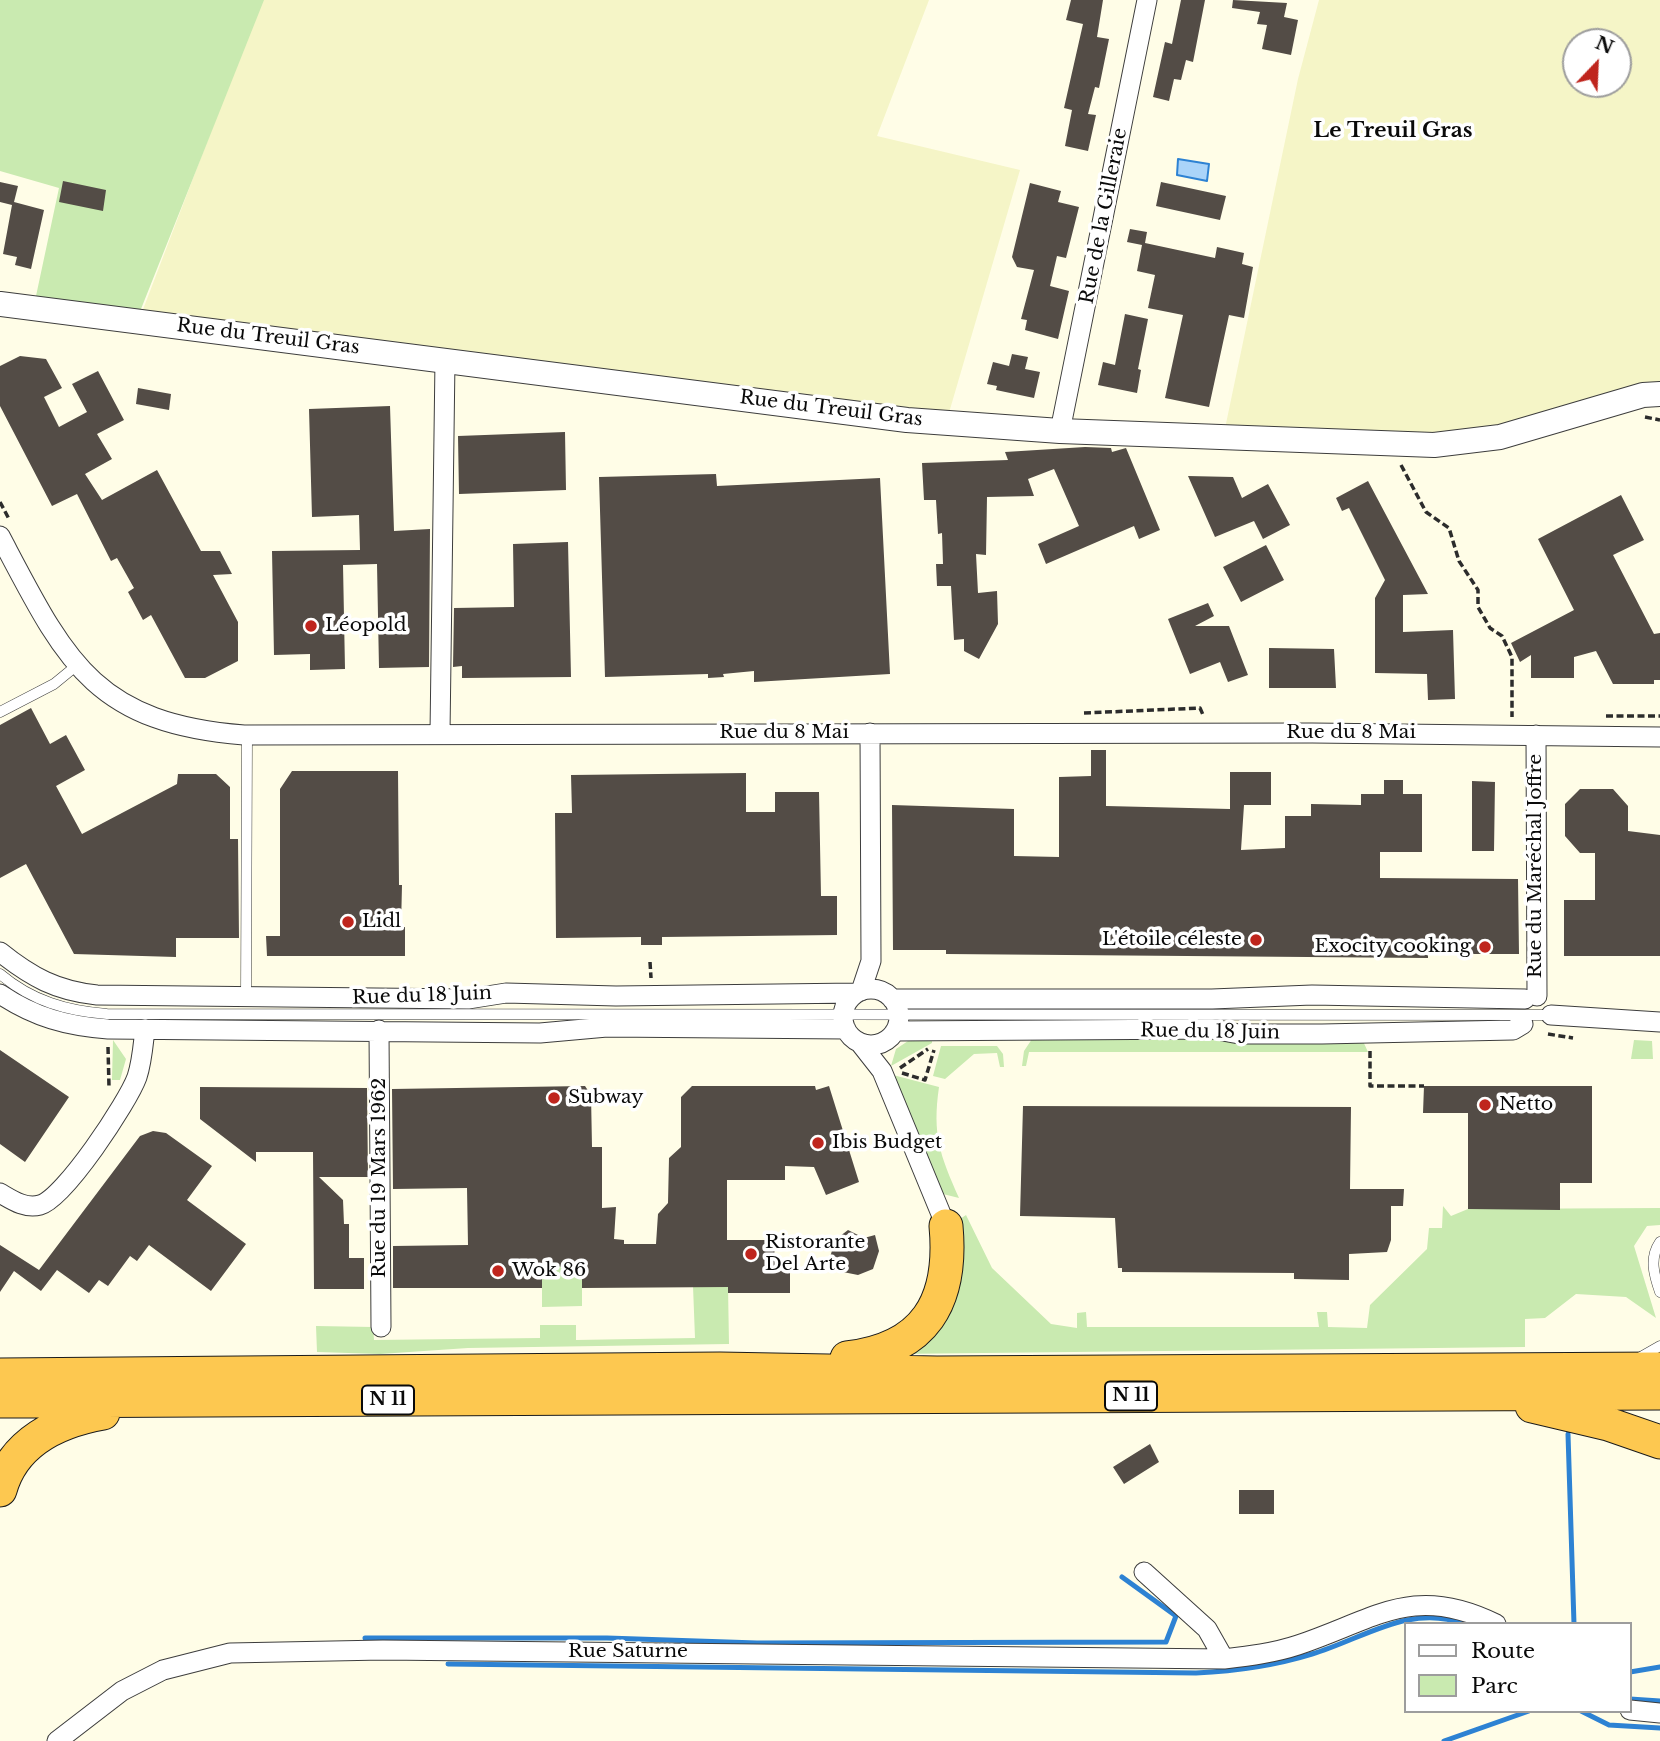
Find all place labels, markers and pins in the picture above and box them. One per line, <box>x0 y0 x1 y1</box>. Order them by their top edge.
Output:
place label: Léopold <box>325 615 406 637</box>
marker: Léopold <box>303 618 319 634</box>
place label: Lidl <box>362 911 401 933</box>
marker: Lidl <box>340 914 356 930</box>
place label: L'étoile céleste <box>1102 929 1242 951</box>
marker: L'étoile céleste <box>1248 932 1264 948</box>
place label: Exocity cooking <box>1314 936 1471 958</box>
marker: Exocity cooking <box>1477 939 1493 955</box>
place label: Subway <box>568 1087 643 1109</box>
marker: Subway <box>546 1090 562 1106</box>
place label: Netto <box>1499 1094 1553 1116</box>
marker: Netto <box>1477 1097 1493 1113</box>
place label: Ibis Budget <box>832 1132 942 1154</box>
marker: Ibis Budget <box>810 1135 826 1151</box>
place label: Ristorante Del Arte <box>765 1232 865 1276</box>
marker: Ristorante Del Arte <box>743 1246 759 1262</box>
place label: Wok 86 <box>512 1260 586 1282</box>
marker: Wok 86 <box>490 1263 506 1279</box>

